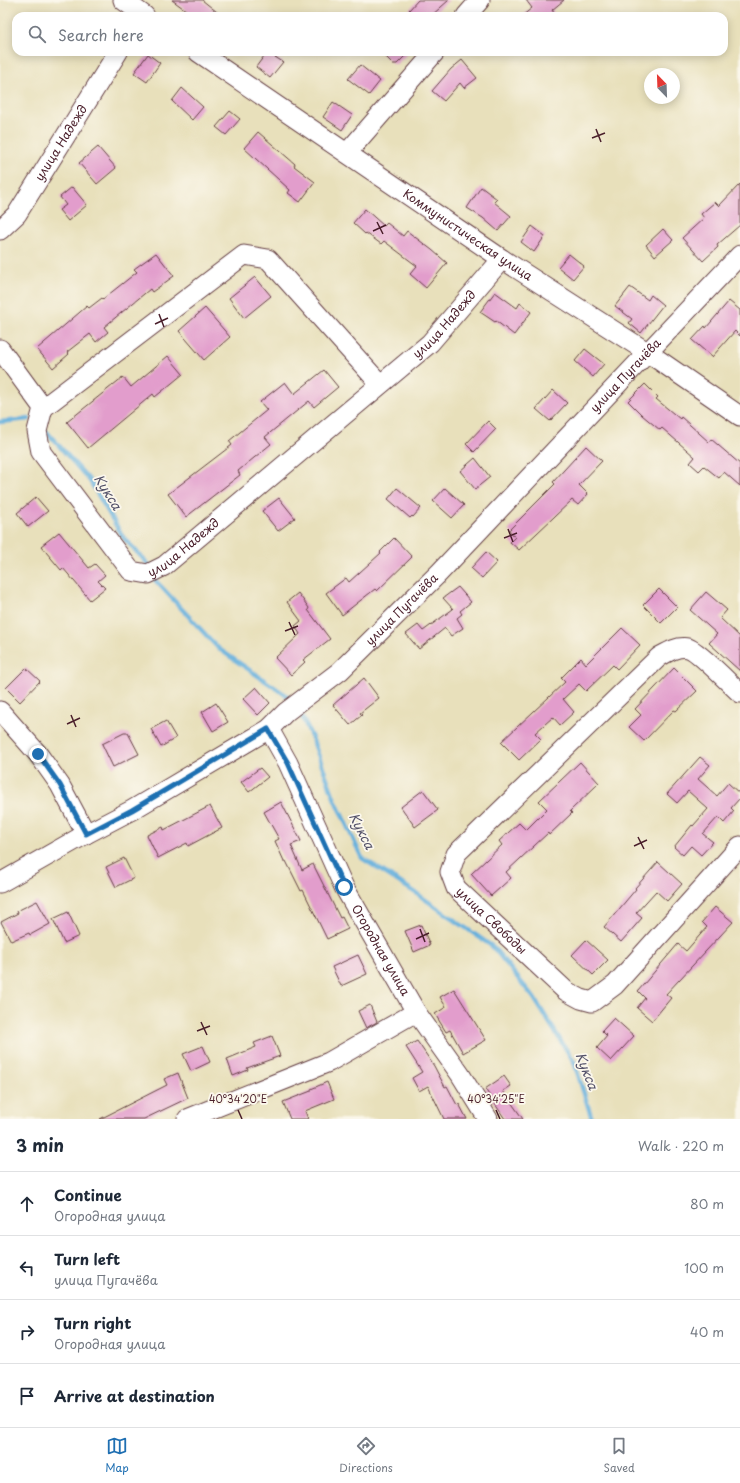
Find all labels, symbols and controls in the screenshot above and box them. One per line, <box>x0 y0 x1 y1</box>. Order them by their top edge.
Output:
search box <box>12 12 728 56</box>
icon: search <box>26 23 48 45</box>
text: Search here <box>58 23 144 46</box>
north arrow <box>644 68 680 104</box>
street label: улица Надежд <box>30 101 91 184</box>
street label: Коммунистическая улица <box>400 184 537 285</box>
street label: улица Надежд <box>408 286 480 362</box>
street label: улица Пугачёва <box>586 334 665 416</box>
water label: Кукса <box>90 470 127 514</box>
street label: улица Надежд <box>144 513 223 581</box>
street label: улица Пугачёва <box>361 569 442 649</box>
route end <box>29 745 47 763</box>
water label: Кукса <box>345 809 380 853</box>
route start <box>335 878 353 896</box>
street label: улица Свободы <box>452 882 531 958</box>
street label: Огородная улица <box>348 901 415 999</box>
water label: Кукса <box>572 1049 604 1093</box>
text: 40°34'20"E <box>209 1091 267 1106</box>
text: 40°34'25"E <box>467 1091 525 1106</box>
text: 3 min <box>16 1132 64 1158</box>
text: Walk · 220 m <box>638 1136 724 1155</box>
text: Continue <box>54 1183 122 1206</box>
icon: ahead <box>16 1193 38 1215</box>
text: 80 m <box>690 1194 724 1213</box>
text: Огородная улица <box>54 1206 165 1225</box>
text: Turn left <box>54 1247 120 1270</box>
icon: left <box>16 1257 38 1279</box>
text: 100 m <box>684 1258 724 1277</box>
text: улица Пугачёва <box>54 1270 158 1289</box>
text: Turn right <box>54 1311 131 1334</box>
icon: right <box>16 1321 38 1343</box>
text: 40 m <box>690 1322 724 1341</box>
text: Огородная улица <box>54 1334 165 1353</box>
text: Arrive at destination <box>54 1384 215 1407</box>
icon: arrive <box>16 1385 38 1407</box>
tab: Map <box>105 1435 129 1476</box>
tab: Directions <box>339 1435 393 1476</box>
tab: Saved <box>603 1435 635 1476</box>

